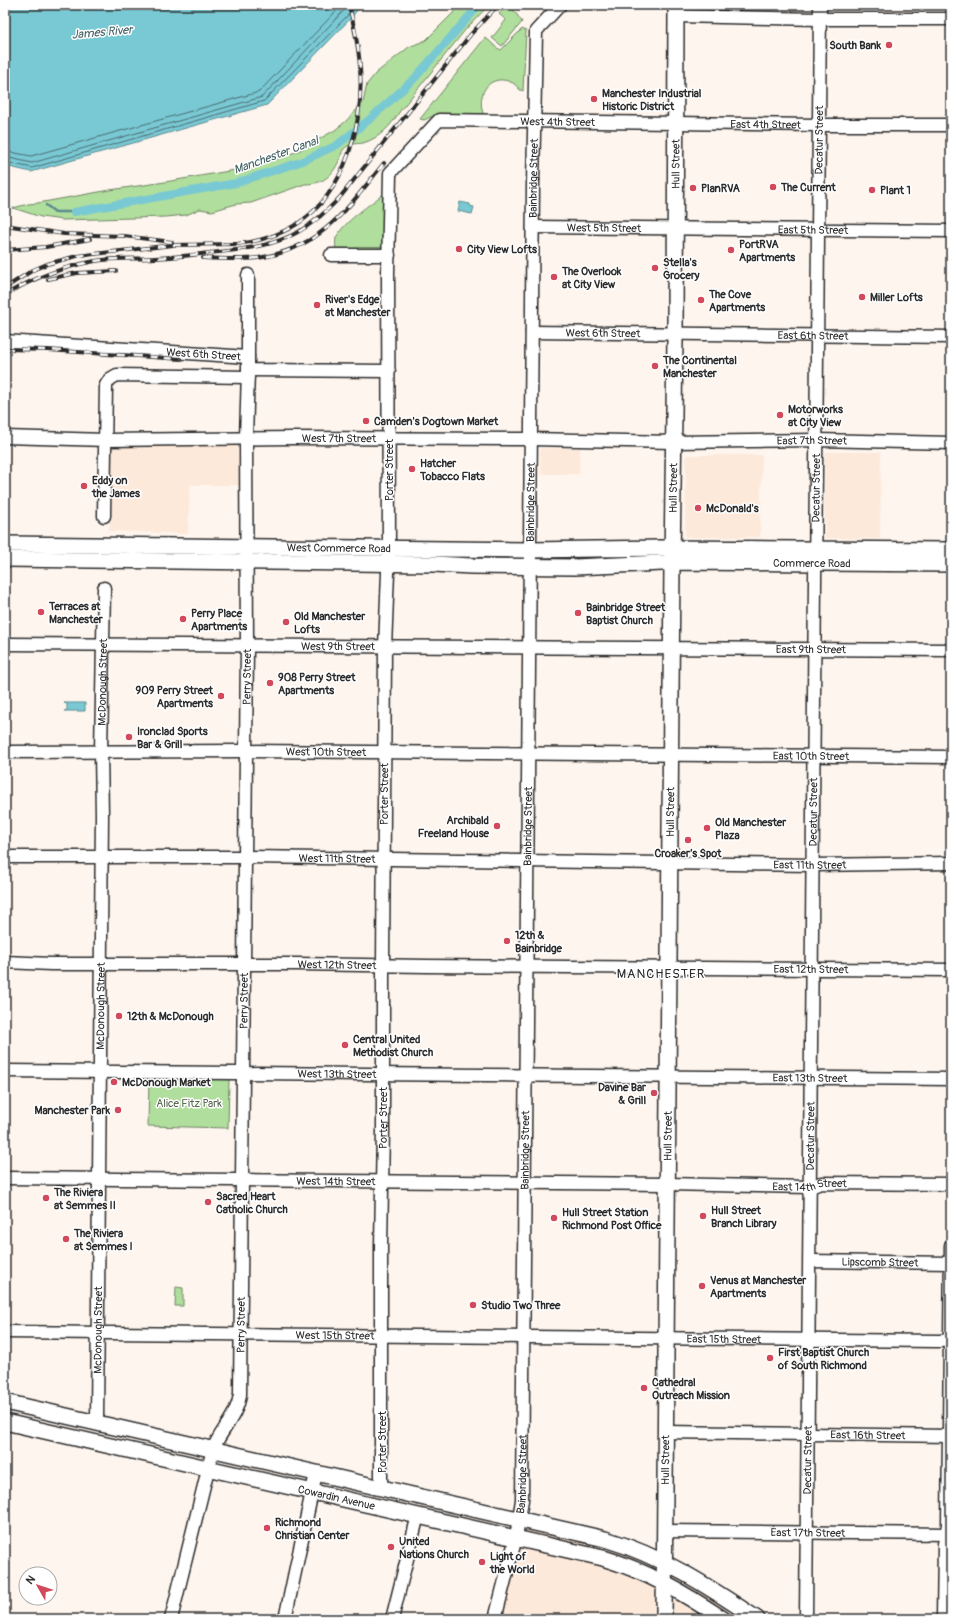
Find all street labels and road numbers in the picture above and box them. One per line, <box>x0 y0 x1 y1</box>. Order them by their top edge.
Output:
street label: Decatur Street <box>813 105 826 175</box>
street label: West 4th Street <box>520 115 596 129</box>
street label: East 4th Street <box>730 118 802 132</box>
street label: Bainbridge Street <box>527 138 541 218</box>
street label: Hull Street <box>669 138 683 189</box>
street label: West 5th Street <box>567 221 642 235</box>
street label: East 5th Street <box>778 223 849 237</box>
street label: West 6th Street <box>565 326 641 340</box>
street label: East 6th Street <box>777 329 849 343</box>
street label: West 6th Street <box>166 346 242 364</box>
street label: West 7th Street <box>302 432 377 445</box>
street label: East 7th Street <box>777 434 848 448</box>
street label: Porter Street <box>383 438 396 501</box>
street label: Decatur Street <box>810 453 823 523</box>
street label: Bainbridge Street <box>524 462 538 542</box>
street label: Hull Street <box>667 462 680 513</box>
street label: West Commerce Road <box>287 541 391 555</box>
street label: Commerce Road <box>773 557 851 570</box>
street label: McDonough Street <box>95 638 110 726</box>
street label: West 9th Street <box>301 640 376 653</box>
street label: East 9th Street <box>776 643 847 656</box>
street label: Perry Street <box>240 648 254 705</box>
street label: West 10th Street <box>286 745 367 759</box>
street label: East 10th Street <box>773 749 850 763</box>
street label: Porter Street <box>378 762 391 825</box>
street label: Decatur Street <box>807 777 820 847</box>
street label: Bainbridge Street <box>521 786 535 866</box>
street label: Hull Street <box>664 786 677 837</box>
street label: West 11th Street <box>298 852 376 866</box>
street label: East 11th Street <box>773 858 847 872</box>
street label: West 12th Street <box>297 958 377 972</box>
street label: McDonough Street <box>94 962 108 1050</box>
street label: East 12th Street <box>773 963 849 976</box>
street label: Perry Street <box>237 972 251 1029</box>
street label: West 13th Street <box>297 1067 377 1081</box>
street label: East 13th Street <box>772 1071 848 1085</box>
street label: Porter Street <box>377 1086 390 1149</box>
street label: Decatur Street <box>804 1101 817 1171</box>
street label: Bainbridge Street <box>519 1110 532 1190</box>
street label: Hull Street <box>661 1110 675 1161</box>
street label: West 14th Street <box>296 1175 376 1188</box>
street label: East 14th Street <box>772 1177 847 1194</box>
street label: Lipscomb Street <box>841 1255 919 1270</box>
street label: McDonough Street <box>91 1286 105 1374</box>
street label: Perry Street <box>234 1296 248 1353</box>
street label: West 15th Street <box>296 1329 375 1343</box>
street label: East 15th Street <box>687 1333 762 1346</box>
street label: Porter Street <box>376 1410 389 1473</box>
street label: Decatur Street <box>801 1425 815 1495</box>
street label: East 16th Street <box>830 1428 906 1442</box>
street label: Bainbridge Street <box>514 1434 530 1515</box>
street label: Hull Street <box>659 1434 672 1485</box>
street label: Cowardin Avenue <box>297 1483 377 1513</box>
street label: East 17th Street <box>771 1526 846 1540</box>

